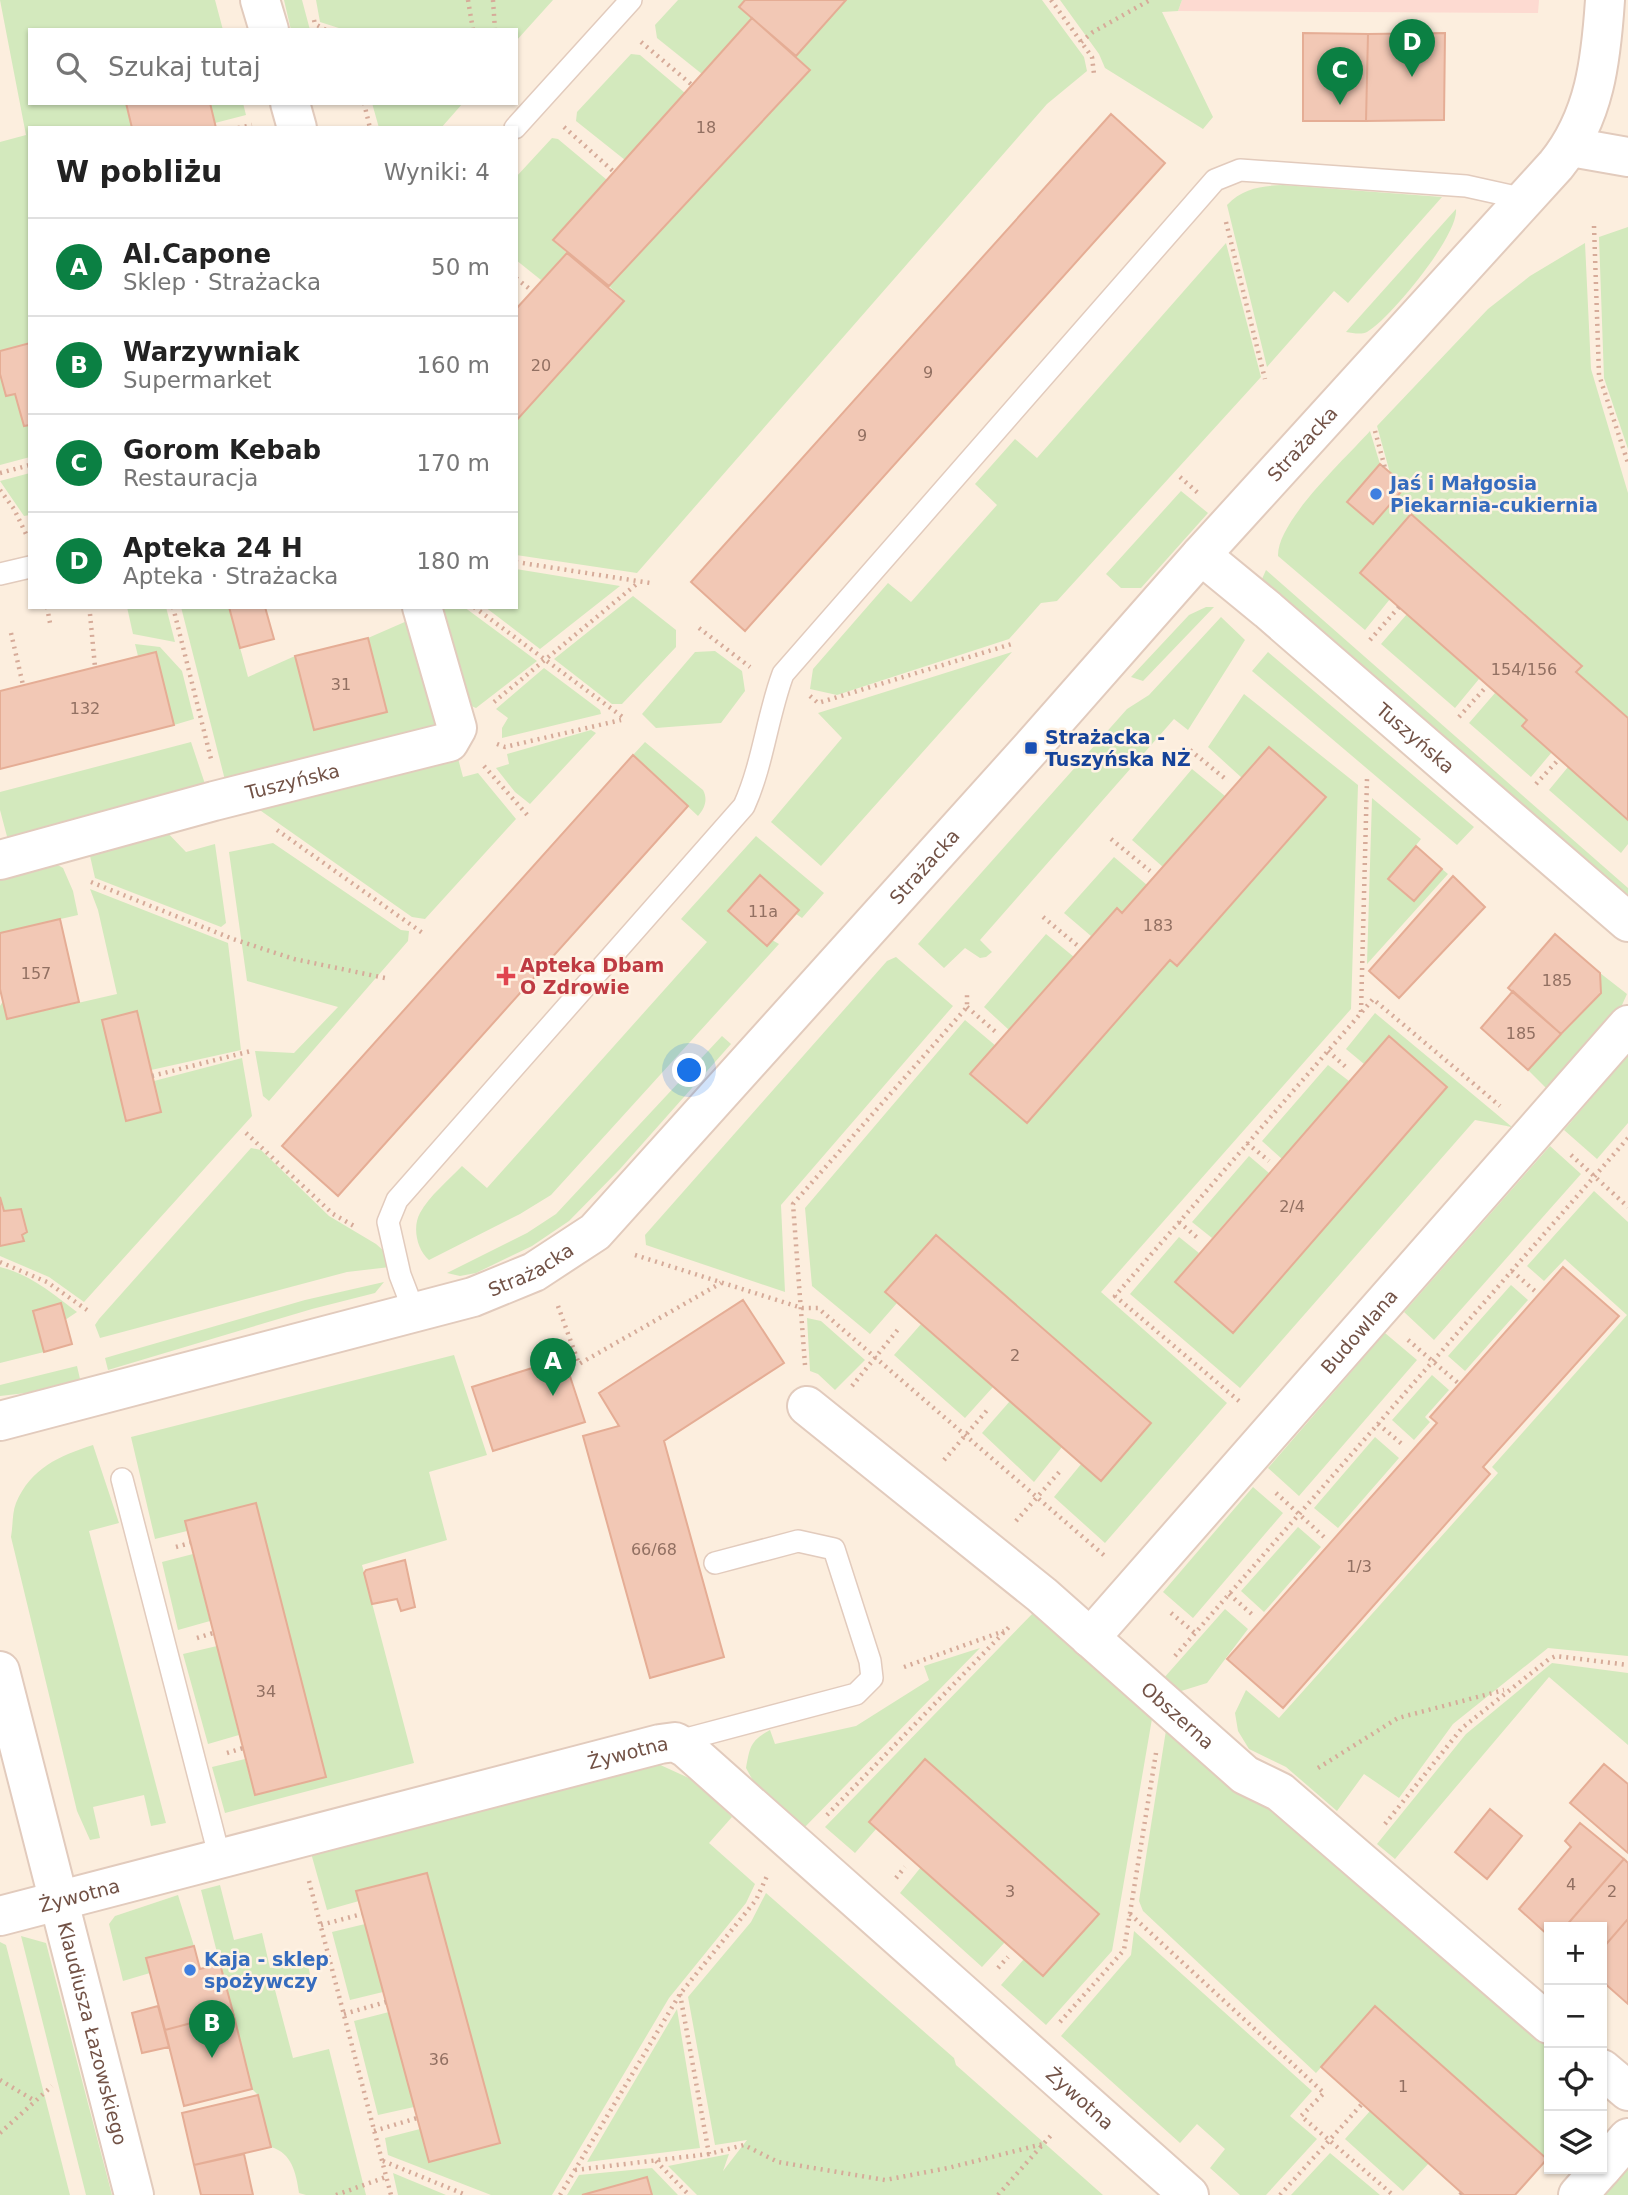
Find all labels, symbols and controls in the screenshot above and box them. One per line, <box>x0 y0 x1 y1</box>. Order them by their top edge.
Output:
pin: D <box>1389 19 1435 77</box>
search box <box>28 28 518 105</box>
pin: C <box>1317 47 1363 105</box>
icon: search <box>52 48 90 86</box>
text: Szukaj tutaj <box>108 52 261 82</box>
house number: 18 <box>696 118 716 137</box>
text: W pobliżu <box>56 154 222 189</box>
text: Wyniki: 4 <box>384 159 490 185</box>
text: Al.Capone <box>123 239 271 269</box>
text: A <box>70 254 88 280</box>
text: 50 m <box>431 254 490 280</box>
text: Sklep · Strażacka <box>123 269 321 295</box>
text: Warzywniak <box>123 337 299 367</box>
text: B <box>70 352 88 378</box>
text: 160 m <box>416 352 490 378</box>
house number: 20 <box>531 356 551 375</box>
house number: 9 <box>923 363 933 382</box>
text: Supermarket <box>123 367 272 393</box>
street label: Strażacka <box>1263 402 1342 486</box>
house number: 9 <box>857 426 867 445</box>
text: Gorom Kebab <box>123 435 321 465</box>
text: C <box>71 450 87 476</box>
text: 170 m <box>416 450 490 476</box>
text: Restauracja <box>123 465 258 491</box>
place label: Jaś i Małgosia Piekarnia-cukiernia <box>1388 472 1598 516</box>
marker: Jaś i Małgosia Piekarnia-cukiernia <box>1368 486 1384 502</box>
text: Apteka 24 H <box>123 533 303 563</box>
text: D <box>69 548 89 574</box>
text: 180 m <box>416 548 490 574</box>
text: Apteka · Strażacka <box>123 563 338 589</box>
house number: 154/156 <box>1491 660 1557 679</box>
house number: 31 <box>331 675 351 694</box>
street label: Tuszyńska <box>1371 697 1459 778</box>
house number: 132 <box>70 699 100 718</box>
place label: Strażacka - Tuszyńska NŻ <box>1045 726 1191 770</box>
marker: Strażacka - Tuszyńska NŻ <box>1023 740 1039 756</box>
street label: Tuszyńska <box>242 759 342 804</box>
street label: Strażacka <box>885 824 964 908</box>
house number: 11a <box>748 902 778 921</box>
house number: 183 <box>1143 916 1173 935</box>
place label: Apteka Dbam O Zdrowie <box>520 954 664 998</box>
house number: 157 <box>21 964 51 983</box>
marker: Apteka Dbam O Zdrowie <box>498 968 514 984</box>
house number: 185 <box>1542 971 1572 990</box>
house number: 185 <box>1506 1024 1536 1043</box>
your location <box>672 1053 706 1087</box>
house number: 2/4 <box>1279 1197 1305 1216</box>
street label: Strażacka <box>485 1238 577 1301</box>
street label: Budowlana <box>1316 1285 1402 1378</box>
pin: A <box>530 1338 576 1396</box>
house number: 2 <box>1010 1346 1020 1365</box>
house number: 66/68 <box>631 1540 677 1559</box>
house number: 1/3 <box>1346 1557 1372 1576</box>
street label: Obszerna <box>1137 1677 1219 1753</box>
house number: 34 <box>256 1682 276 1701</box>
street label: Żywotna <box>585 1732 670 1773</box>
street label: Żywotna <box>37 1874 122 1916</box>
house number: 4 <box>1566 1875 1576 1894</box>
house number: 3 <box>1005 1882 1015 1901</box>
house number: 2 <box>1607 1882 1617 1901</box>
street label: Klaudiusza Łazowskiego <box>54 1919 132 2147</box>
map controls <box>1544 1922 1607 2174</box>
button: + <box>1544 1922 1607 1985</box>
place label: Kaja - sklep spożywczy <box>204 1948 329 1992</box>
marker: Kaja - sklep spożywczy <box>182 1962 198 1978</box>
button: − <box>1544 1985 1607 2048</box>
pin: B <box>189 2000 235 2058</box>
button: locate <box>1544 2048 1607 2111</box>
house number: 36 <box>429 2050 449 2069</box>
street label: Żywotna <box>1042 2063 1118 2134</box>
house number: 1 <box>1398 2077 1408 2096</box>
button: layers <box>1544 2111 1607 2174</box>

